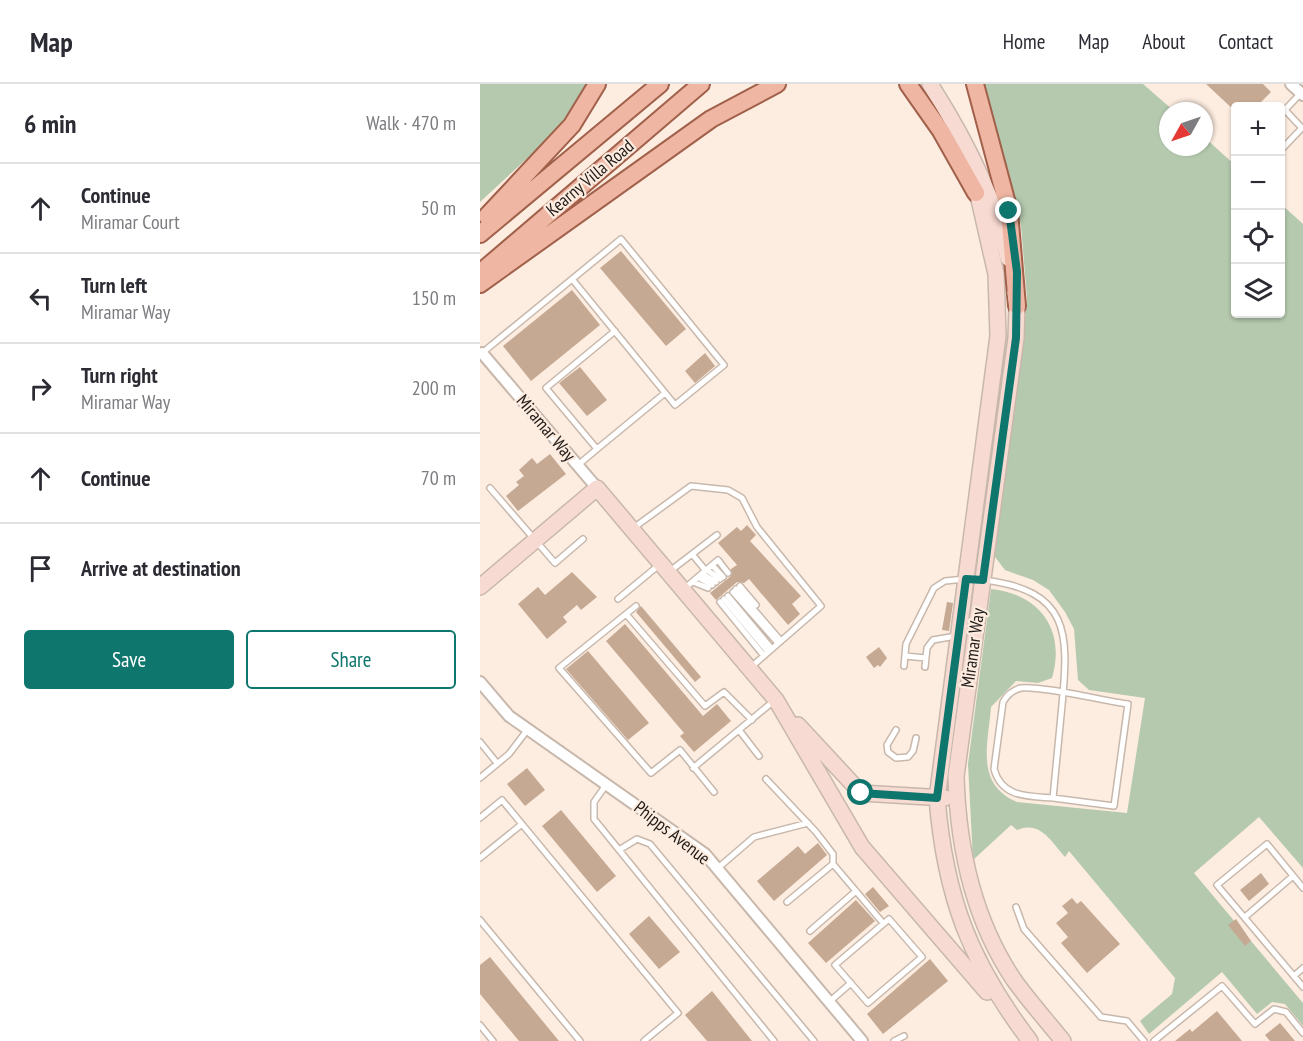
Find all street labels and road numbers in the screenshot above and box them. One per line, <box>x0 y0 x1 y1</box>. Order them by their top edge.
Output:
street label: Kearny Villa Road <box>541 134 638 221</box>
street label: Miramar Way <box>512 390 581 466</box>
street label: Miramar Way <box>956 606 990 689</box>
street label: Phipps Avenue <box>630 796 715 870</box>

